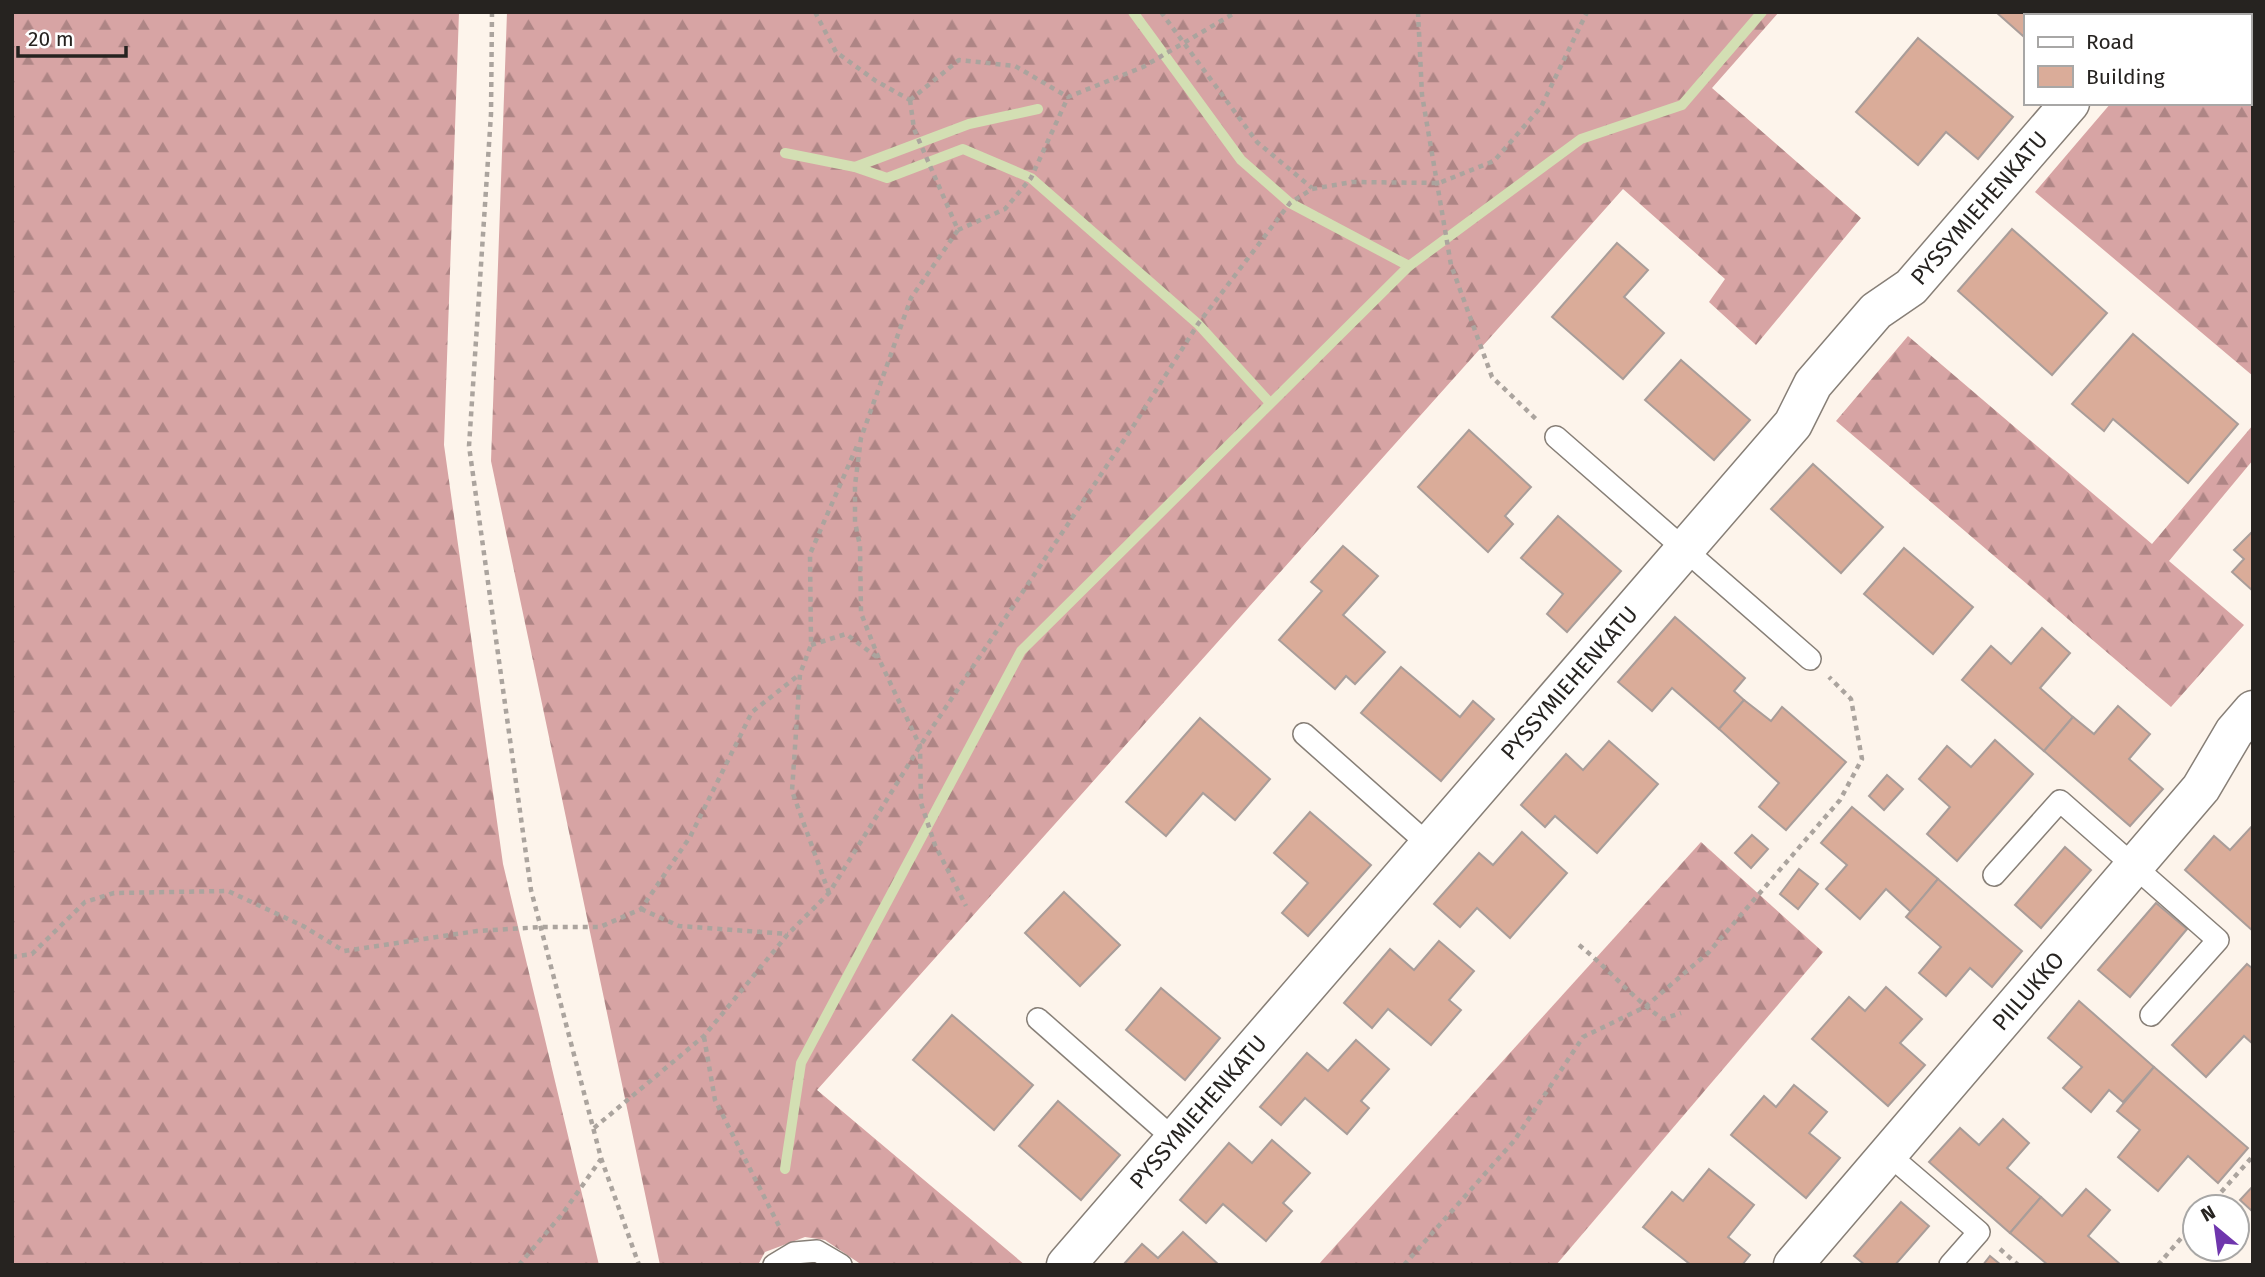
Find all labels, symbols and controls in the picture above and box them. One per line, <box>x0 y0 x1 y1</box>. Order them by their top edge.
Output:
scale bar <box>18 14 126 58</box>
legend <box>2024 14 2251 105</box>
text: 20 m <box>28 26 74 52</box>
text: Road <box>2086 29 2134 55</box>
text: Building <box>2086 64 2165 90</box>
street label: PYSSYMIEHENKATU <box>1905 125 2053 291</box>
street label: PYSSYMIEHENKATU <box>1495 600 1643 766</box>
street label: PIILUKKO <box>1986 946 2070 1036</box>
street label: PYSSYMIEHENKATU <box>1124 1029 1272 1195</box>
north arrow <box>2181 1193 2251 1263</box>
text: N <box>2197 1200 2219 1227</box>

